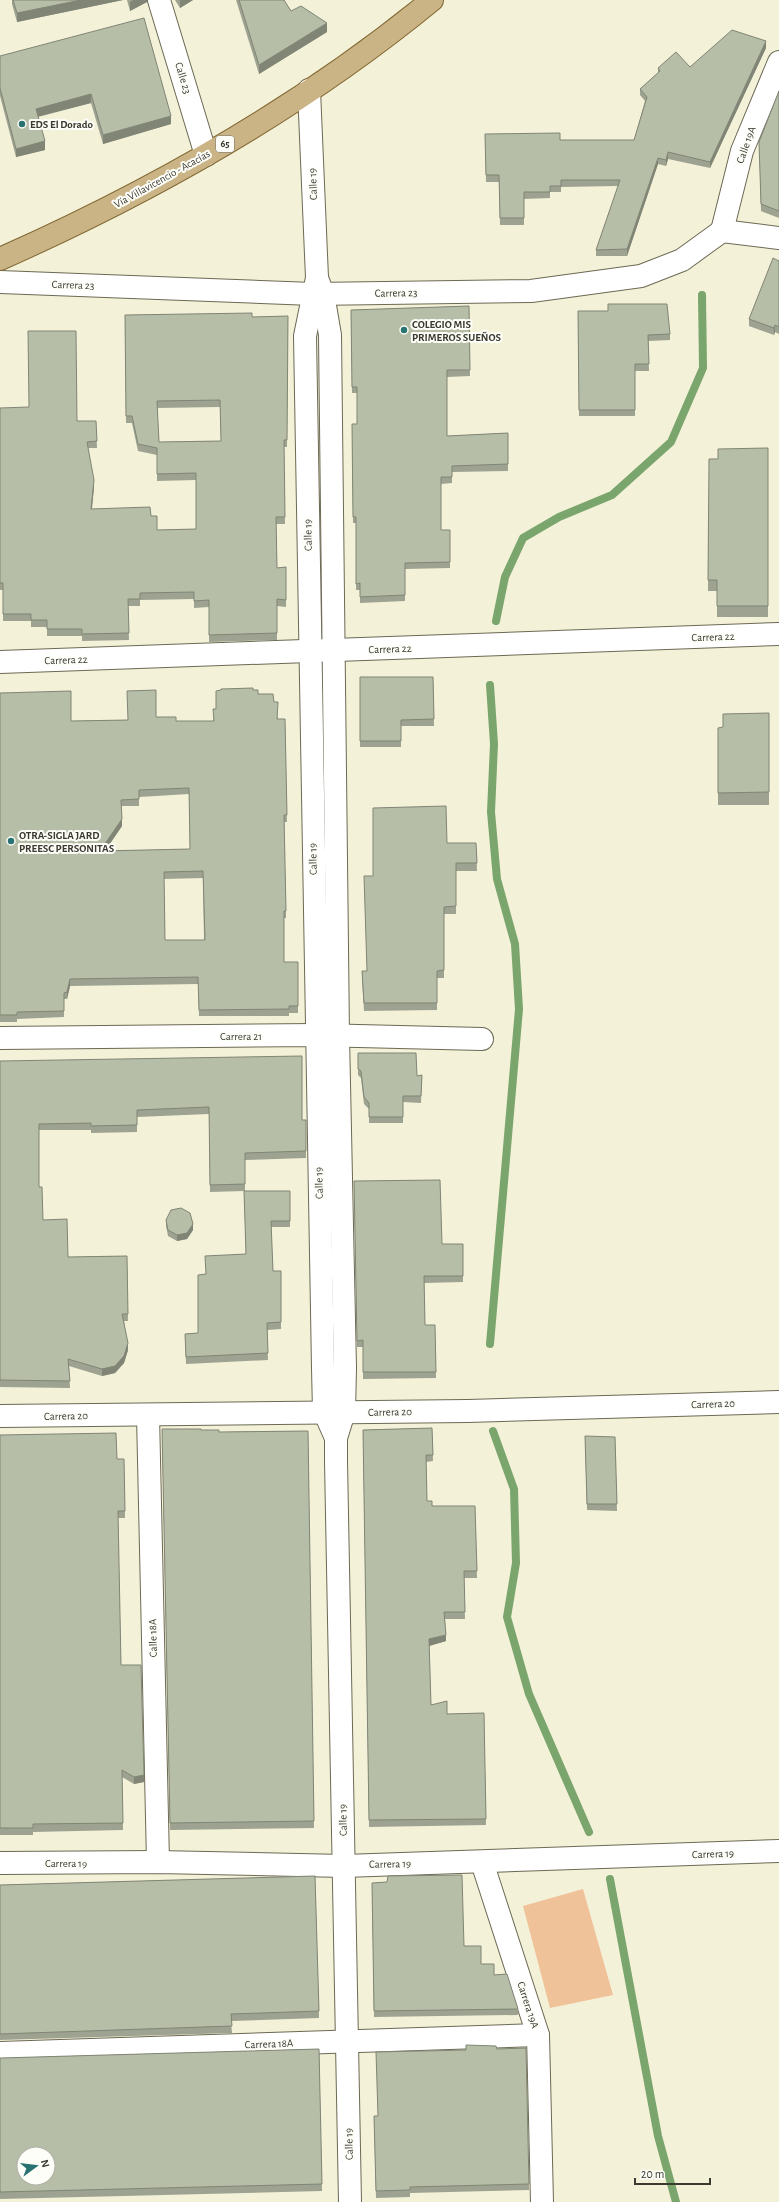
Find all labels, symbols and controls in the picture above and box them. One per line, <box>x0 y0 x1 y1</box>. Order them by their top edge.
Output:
street label: Calle 23 <box>173 61 193 96</box>
marker: EDS El Dorado <box>17 119 27 129</box>
place label: EDS El Dorado <box>30 119 94 130</box>
street label: Calle 19A <box>734 124 758 165</box>
road number: 65 <box>216 136 234 152</box>
street label: Vía Villavicencio - Acacías <box>112 148 212 210</box>
street label: Calle 19 <box>307 168 319 200</box>
street label: Carrera 23 <box>51 279 95 291</box>
street label: Carrera 23 <box>375 287 418 299</box>
place label: COLEGIO MIS PRIMEROS SUEÑOS <box>412 319 501 343</box>
marker: COLEGIO MIS PRIMEROS SUEÑOS <box>399 325 409 335</box>
street label: Calle 19 <box>302 519 314 551</box>
street label: Carrera 22 <box>691 631 735 643</box>
street label: Carrera 22 <box>368 643 412 655</box>
street label: Carrera 22 <box>44 654 88 666</box>
place label: OTRA-SIGLA JARD PREESC PERSONITAS <box>19 830 115 854</box>
marker: OTRA-SIGLA JARD PREESC PERSONITAS <box>6 836 16 846</box>
street label: Calle 19 <box>307 843 319 875</box>
street label: Carrera 21 <box>220 1031 262 1042</box>
street label: Calle 19 <box>313 1167 325 1199</box>
street label: Carrera 20 <box>691 1398 735 1410</box>
street label: Carrera 20 <box>368 1406 412 1418</box>
street label: Carrera 20 <box>44 1410 88 1422</box>
street label: Calle 18A <box>147 1618 159 1657</box>
street label: Calle 19 <box>337 1804 349 1836</box>
street label: Carrera 19 <box>692 1848 734 1860</box>
street label: Carrera 19 <box>45 1858 87 1869</box>
street label: Carrera 19 <box>369 1858 411 1870</box>
street label: Carrera 19A <box>515 1980 541 2030</box>
street label: Carrera 18A <box>245 2038 294 2050</box>
street label: Calle 19 <box>343 2128 355 2160</box>
north arrow <box>16 2146 56 2186</box>
text: N <box>39 2158 51 2169</box>
scale bar <box>635 2160 710 2186</box>
text: 20 m <box>641 2168 664 2180</box>

